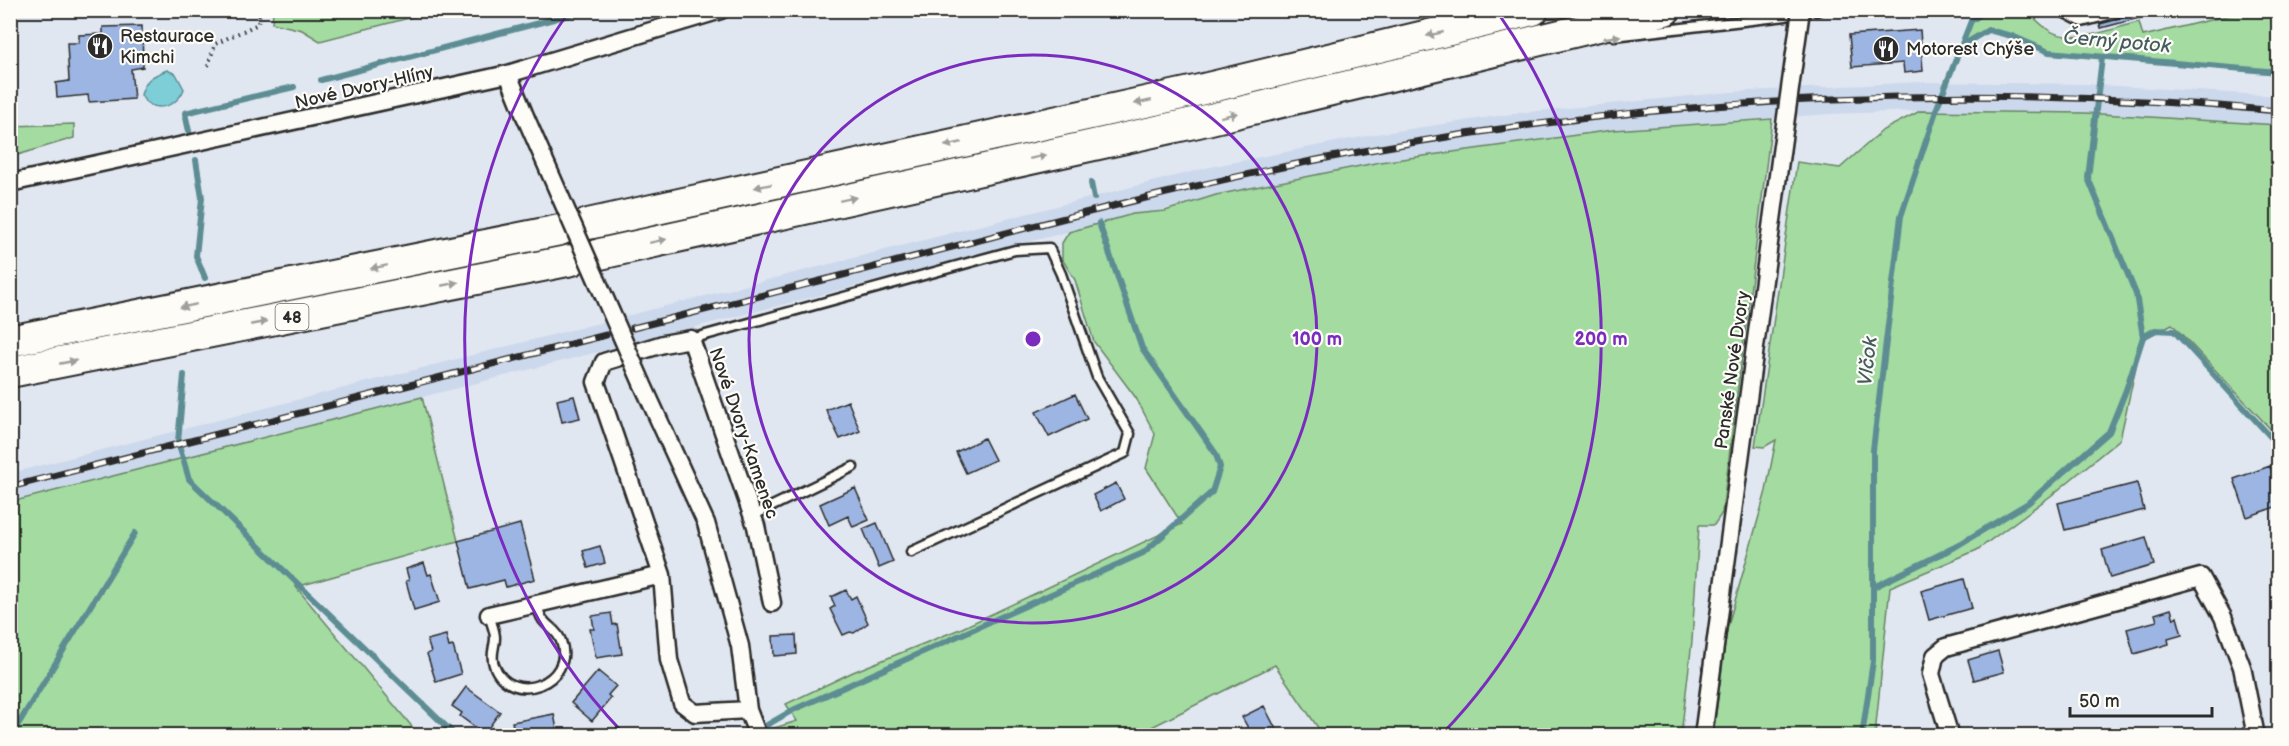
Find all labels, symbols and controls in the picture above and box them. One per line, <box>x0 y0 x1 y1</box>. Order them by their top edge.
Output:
water label: Černý potok <box>2062 24 2173 59</box>
place label: Restaurace Kimchi <box>120 26 214 68</box>
one-way arrow <box>1426 29 1445 39</box>
restaurant icon: Restaurace Kimchi <box>85 31 115 61</box>
one-way arrow <box>1603 32 1622 41</box>
restaurant icon: Motorest Chýše <box>1871 34 1901 64</box>
place label: Motorest Chýše <box>1906 39 2035 60</box>
street label: Nové Dvory-Hlíny <box>293 61 436 114</box>
one-way arrow <box>1134 98 1153 108</box>
one-way arrow <box>1220 109 1238 119</box>
one-way arrow <box>943 140 962 149</box>
one-way arrow <box>1029 152 1048 161</box>
one-way arrow <box>753 182 772 191</box>
one-way arrow <box>839 194 858 203</box>
one-way arrow <box>648 236 667 245</box>
one-way arrow <box>369 263 388 272</box>
one-way arrow <box>441 279 460 289</box>
street label: Panské Nové Dvory <box>1711 289 1754 450</box>
one-way arrow <box>178 302 197 311</box>
road number: 48 <box>276 304 308 330</box>
one-way arrow <box>250 318 269 327</box>
centre of rings <box>1023 329 1043 349</box>
text: 100 m <box>1292 329 1342 350</box>
text: 200 m <box>1574 329 1628 350</box>
water label: Vlčok <box>1853 334 1883 387</box>
street label: Nové Dvory-Kamenec <box>704 345 783 521</box>
one-way arrow <box>59 357 78 366</box>
scale bar <box>2070 680 2212 718</box>
text: 50 m <box>2079 691 2120 712</box>

